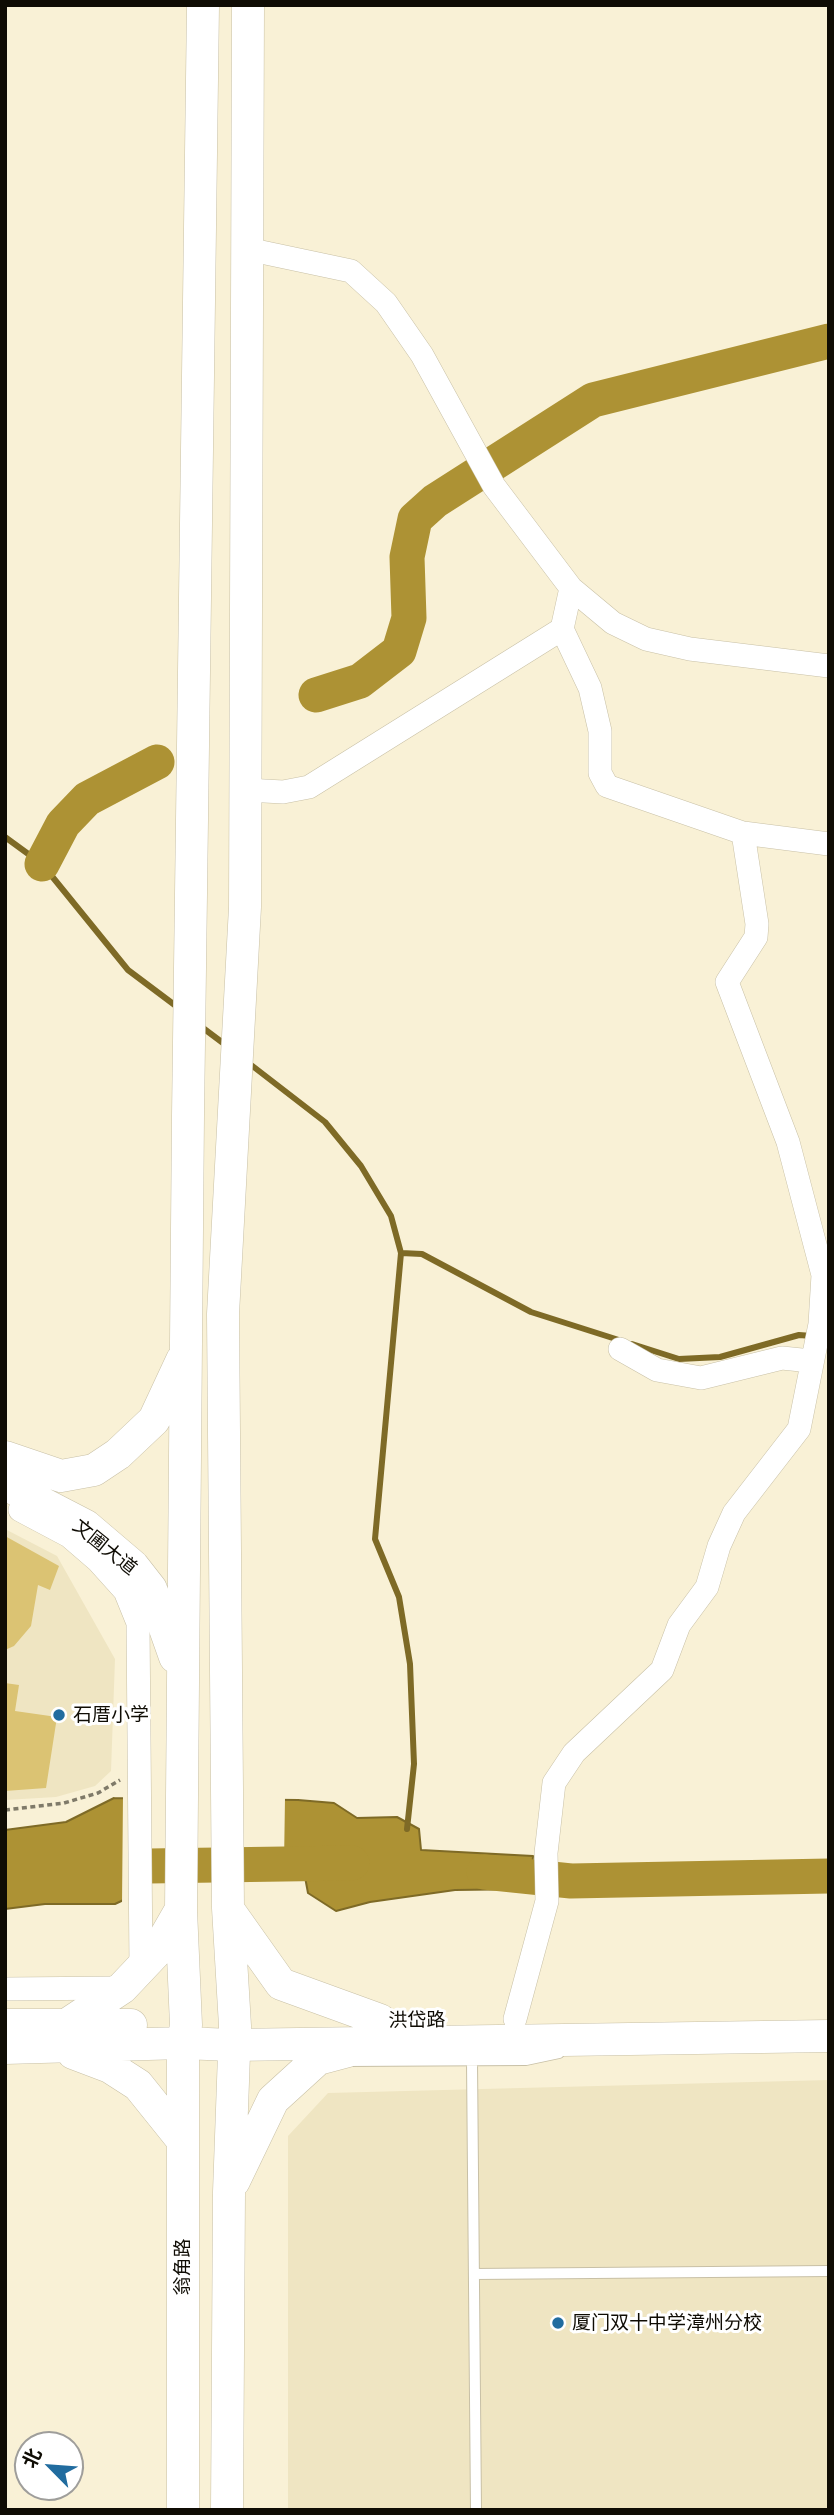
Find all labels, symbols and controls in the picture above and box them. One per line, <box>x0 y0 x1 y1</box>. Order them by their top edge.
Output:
street label: 文圃大道 <box>68 1514 142 1580</box>
place label: 石厝小学 <box>73 1704 149 1726</box>
marker: 石厝小学 <box>51 1707 67 1723</box>
street label: 洪岱路 <box>388 2008 446 2032</box>
street label: 翁角路 <box>172 2239 194 2295</box>
place label: 厦门双十中学漳州分校 <box>572 2312 762 2334</box>
marker: 厦门双十中学漳州分校 <box>550 2315 566 2331</box>
north arrow <box>14 2431 84 2501</box>
text: 北 <box>17 2444 46 2471</box>

